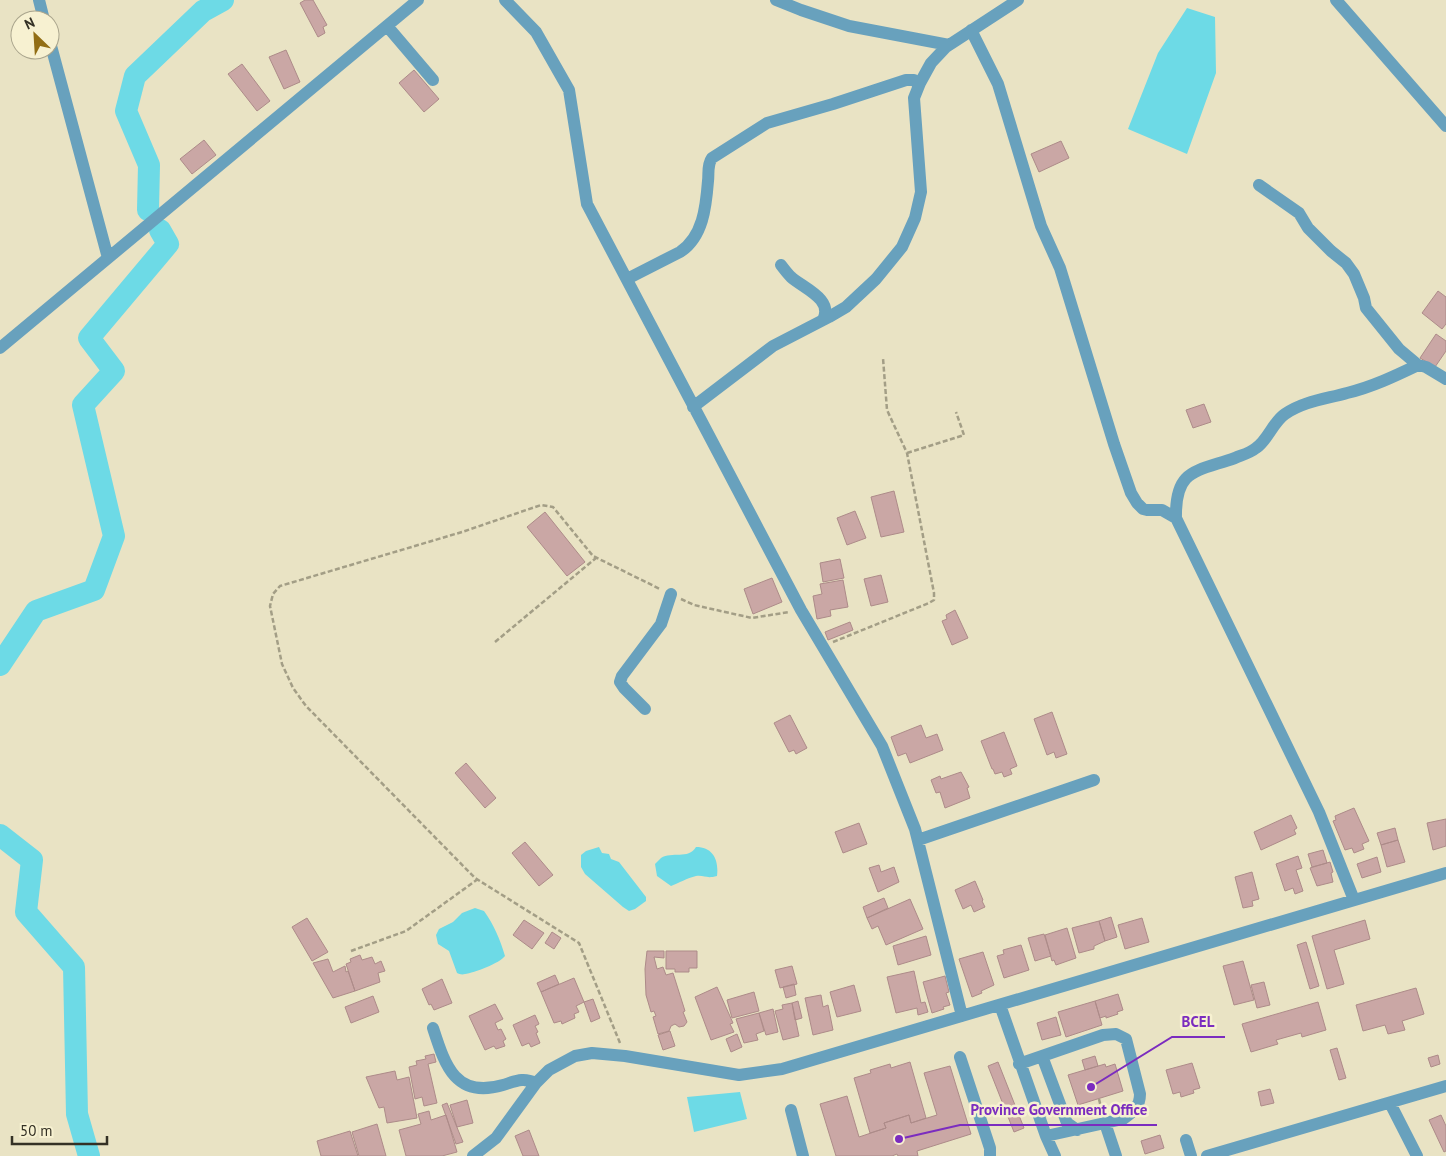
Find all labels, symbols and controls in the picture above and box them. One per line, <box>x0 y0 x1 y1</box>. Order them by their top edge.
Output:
north arrow <box>10 10 60 60</box>
text: N <box>22 13 37 33</box>
callout: BCEL <box>1172 1007 1225 1037</box>
text: BCEL <box>1182 1012 1215 1031</box>
callout: Province Government Office <box>960 1095 1157 1125</box>
text: Province Government Office <box>971 1100 1148 1119</box>
scale bar <box>12 1114 108 1146</box>
text: 50 m <box>20 1121 53 1140</box>

